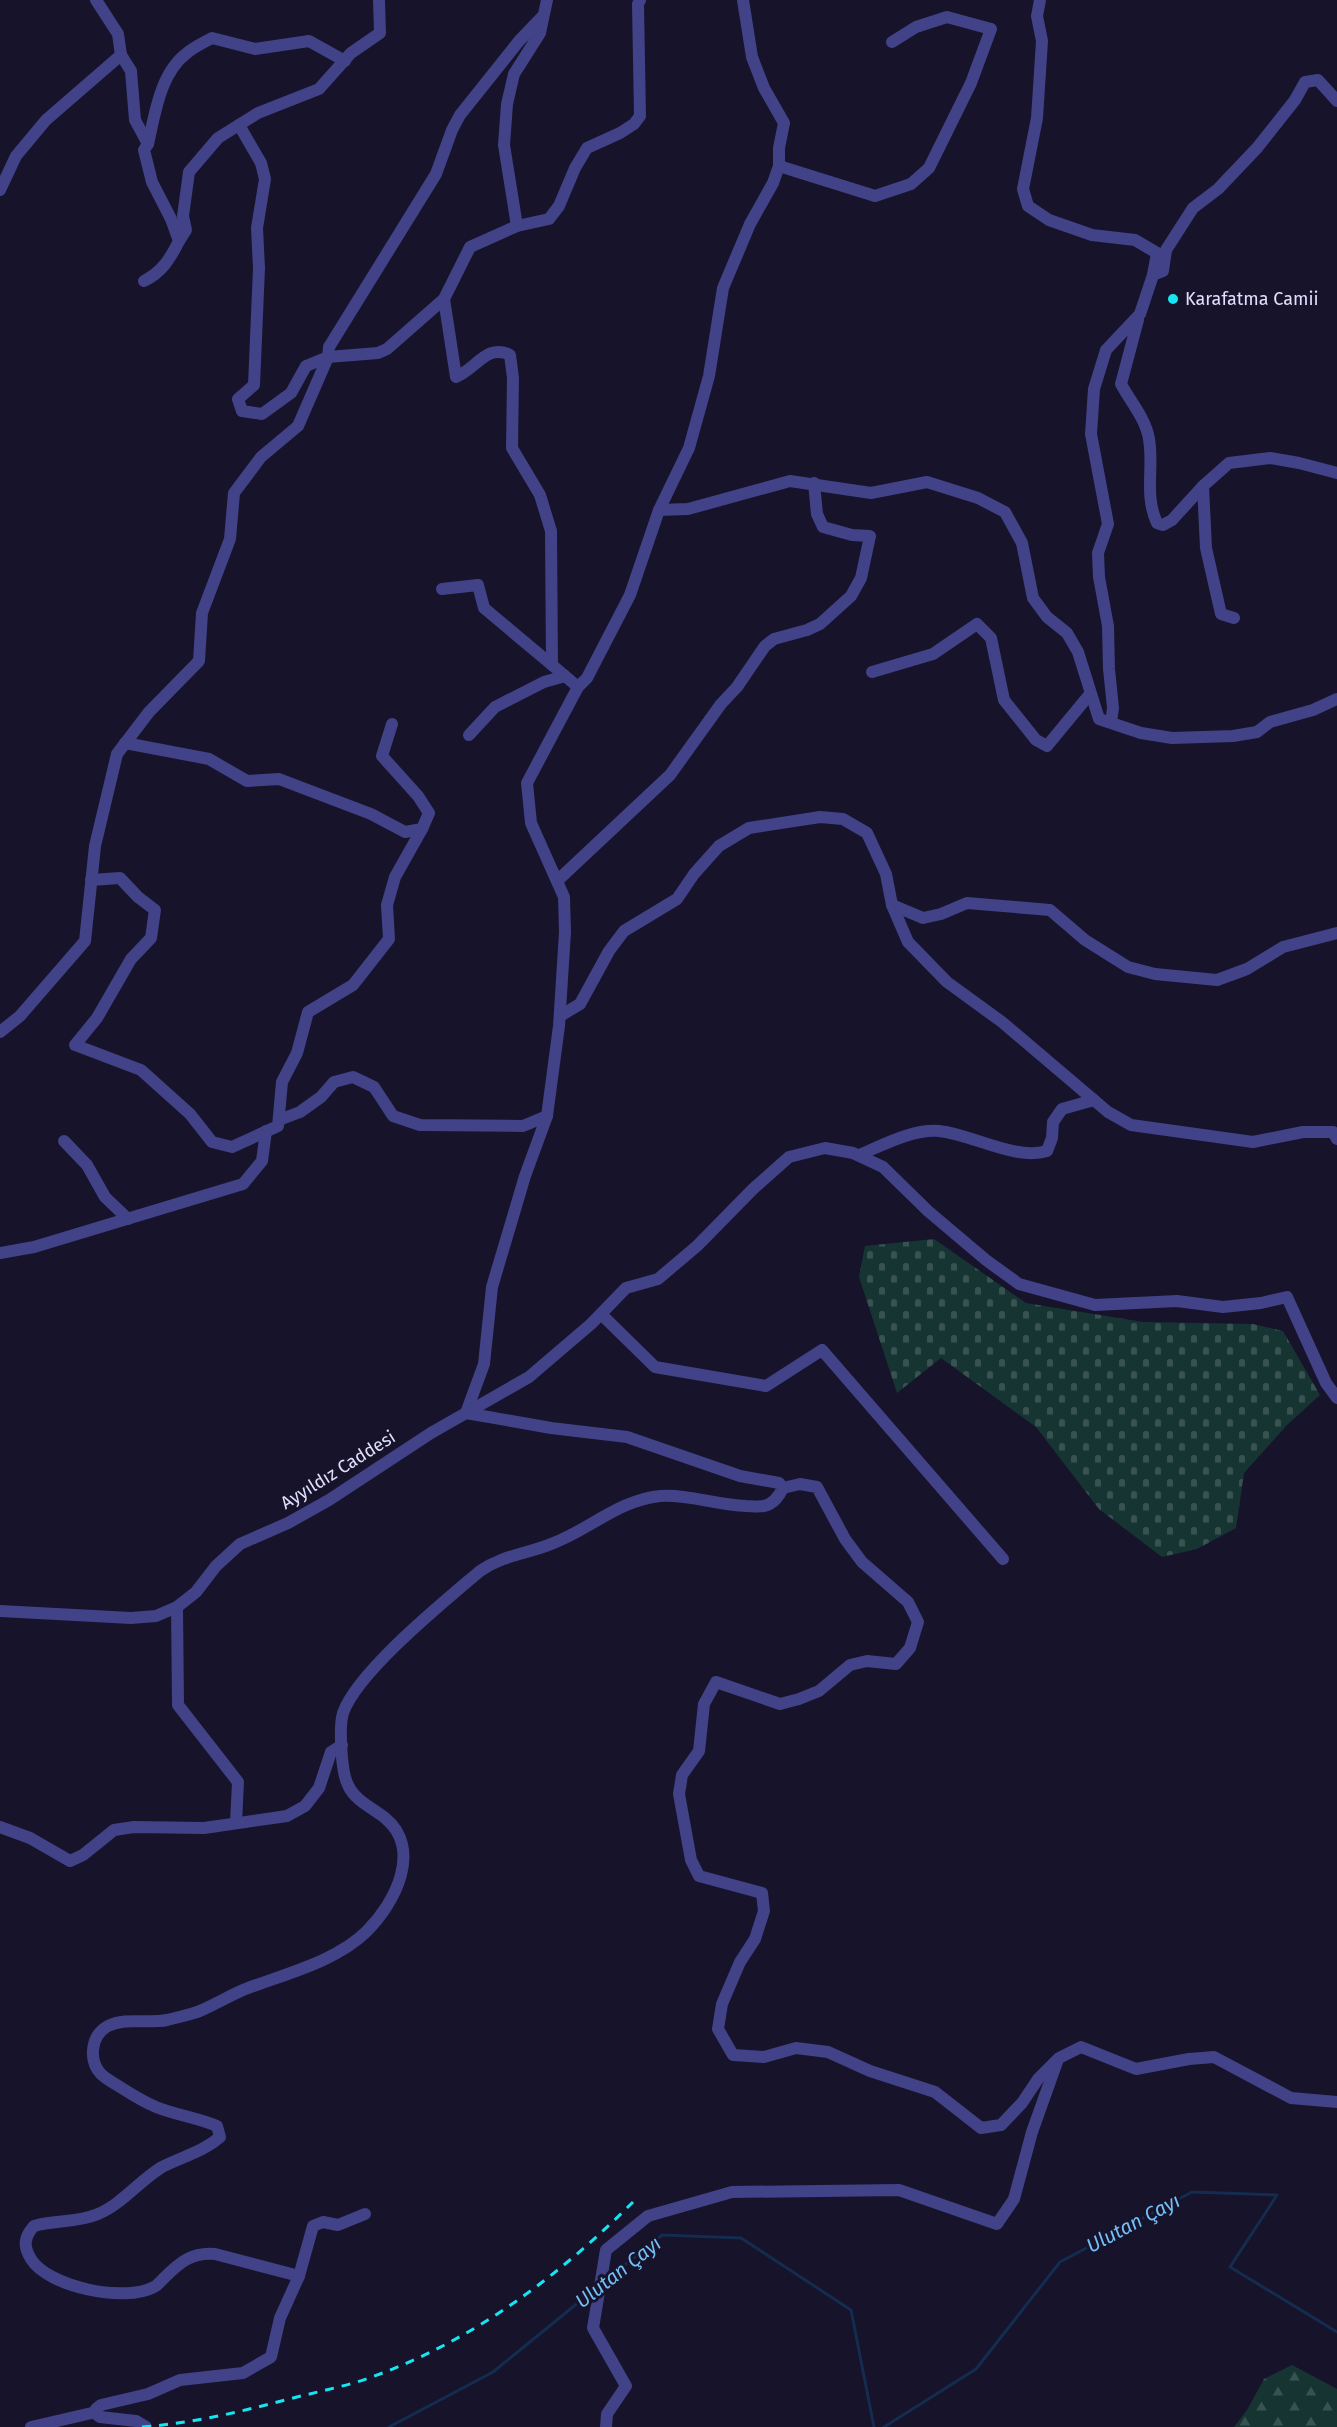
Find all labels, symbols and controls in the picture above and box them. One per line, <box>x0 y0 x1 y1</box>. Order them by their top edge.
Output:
place label: Karafatma Camii <box>1185 288 1319 310</box>
marker: Karafatma Camii <box>1166 292 1180 306</box>
street label: Ayyıldız Caddesi <box>277 1426 399 1514</box>
water label: Ulutan Çayı <box>1082 2188 1184 2259</box>
water label: Ulutan Çayı <box>570 2231 666 2314</box>

